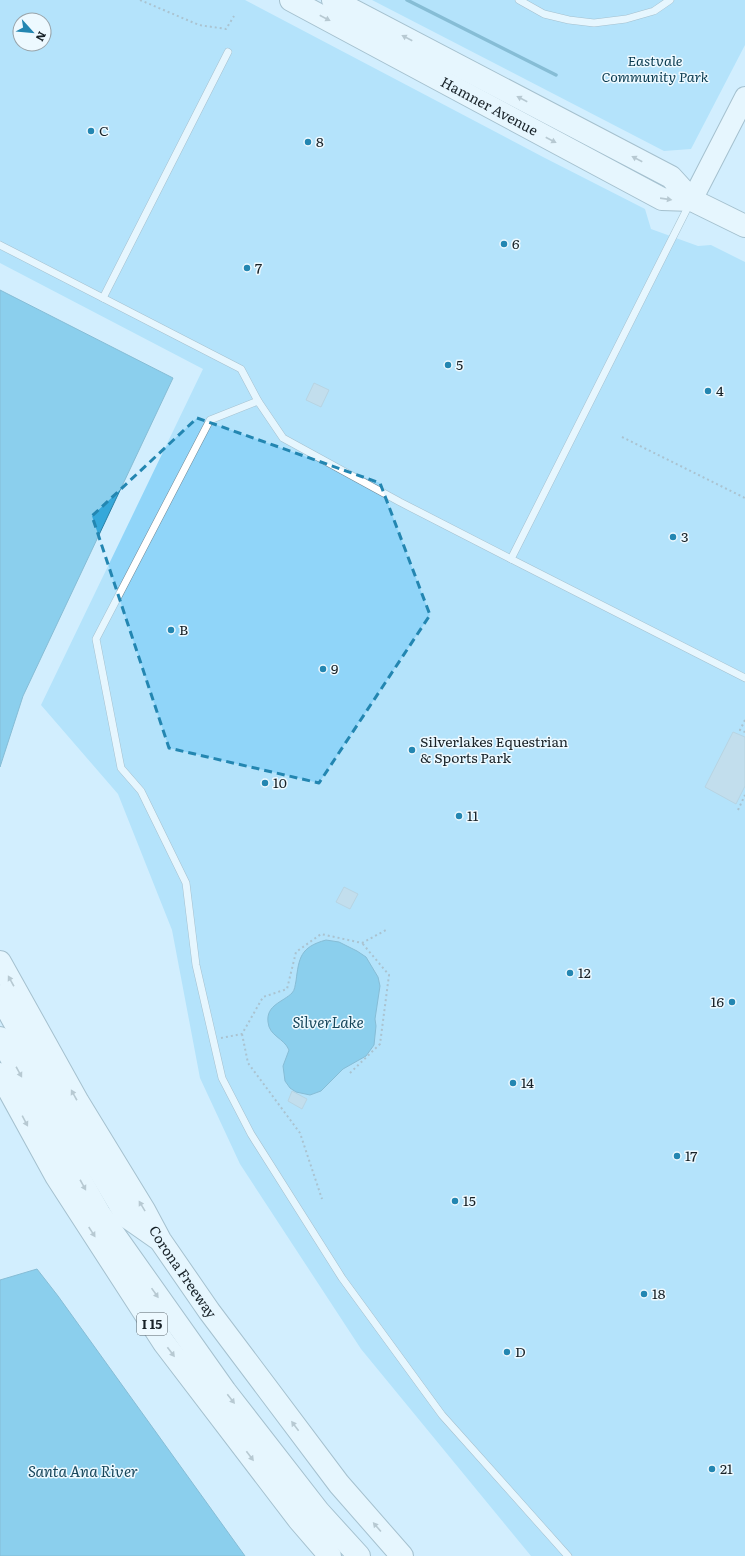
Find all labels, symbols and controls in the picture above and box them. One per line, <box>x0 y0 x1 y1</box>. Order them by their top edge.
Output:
north arrow <box>12 12 52 52</box>
one-way arrow <box>319 15 331 22</box>
text: N <box>33 29 51 45</box>
one-way arrow <box>401 35 412 42</box>
park label: Eastvale Community Park <box>602 50 709 86</box>
street label: Hamner Avenue <box>438 71 542 140</box>
one-way arrow <box>516 96 528 102</box>
place label: C <box>99 120 109 140</box>
marker: C <box>86 126 96 136</box>
place label: 8 <box>316 131 324 151</box>
one-way arrow <box>545 136 556 143</box>
marker: 8 <box>303 137 313 147</box>
one-way arrow <box>631 156 643 162</box>
one-way arrow <box>659 196 672 202</box>
place label: 6 <box>512 233 520 253</box>
marker: 6 <box>499 239 509 249</box>
place label: 7 <box>255 257 262 277</box>
marker: 7 <box>242 263 252 273</box>
place label: 5 <box>456 354 463 374</box>
marker: 5 <box>443 360 453 370</box>
place label: 4 <box>716 380 724 400</box>
marker: 4 <box>703 386 713 396</box>
place label: 3 <box>681 526 689 546</box>
marker: 3 <box>668 532 678 542</box>
place label: B <box>179 619 188 639</box>
marker: B <box>166 625 176 635</box>
place label: 9 <box>331 658 338 678</box>
marker: 9 <box>318 664 328 674</box>
place label: Silverlakes Equestrian & Sports Park <box>420 731 568 767</box>
marker: Silverlakes Equestrian & Sports Park <box>407 745 417 755</box>
place label: 10 <box>273 772 287 792</box>
marker: 10 <box>260 778 270 788</box>
place label: 11 <box>467 805 479 825</box>
marker: 11 <box>454 811 464 821</box>
place label: 12 <box>578 962 591 982</box>
marker: 12 <box>565 968 575 978</box>
one-way arrow <box>7 975 14 987</box>
place label: 16 <box>711 991 724 1011</box>
marker: 16 <box>727 997 737 1007</box>
water label: SilverLake <box>292 1010 364 1033</box>
one-way arrow <box>16 1066 23 1078</box>
place label: 14 <box>521 1072 534 1092</box>
marker: 14 <box>508 1078 518 1088</box>
one-way arrow <box>71 1089 77 1101</box>
one-way arrow <box>22 1115 29 1127</box>
place label: 17 <box>685 1145 697 1165</box>
marker: 17 <box>672 1151 682 1161</box>
one-way arrow <box>79 1179 86 1191</box>
place label: 15 <box>463 1190 476 1210</box>
marker: 15 <box>450 1196 460 1206</box>
one-way arrow <box>138 1200 145 1212</box>
street label: Corona Freeway <box>145 1222 223 1323</box>
one-way arrow <box>88 1227 96 1237</box>
place label: 18 <box>652 1283 666 1303</box>
one-way arrow <box>151 1288 159 1298</box>
marker: 18 <box>639 1289 649 1299</box>
road number: I 15 <box>137 1313 167 1335</box>
place label: D <box>515 1341 526 1361</box>
one-way arrow <box>167 1347 175 1358</box>
marker: D <box>502 1347 512 1357</box>
one-way arrow <box>227 1393 235 1404</box>
one-way arrow <box>291 1421 299 1431</box>
one-way arrow <box>246 1450 254 1461</box>
place label: 21 <box>720 1458 733 1478</box>
water label: Santa Ana River <box>28 1459 138 1482</box>
marker: 21 <box>707 1464 717 1474</box>
one-way arrow <box>372 1521 381 1532</box>

